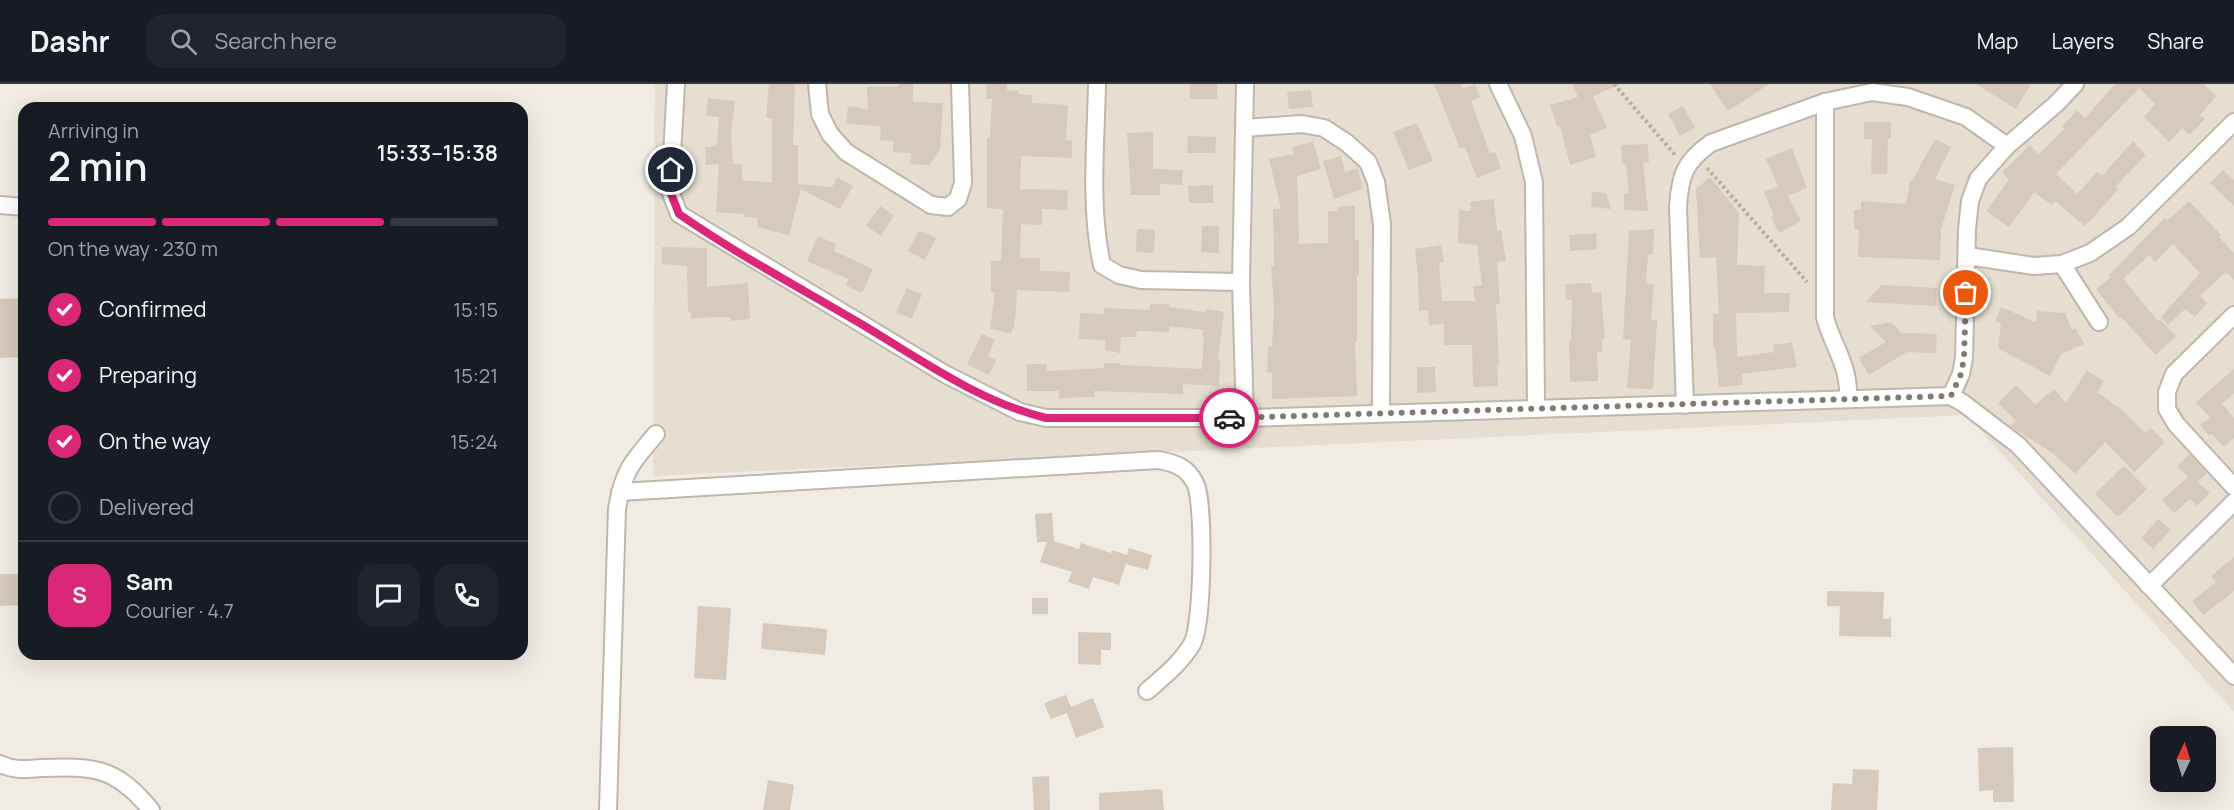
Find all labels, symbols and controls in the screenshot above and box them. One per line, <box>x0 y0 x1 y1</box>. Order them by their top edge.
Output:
search box <box>146 14 566 68</box>
text: Dashr <box>30 22 110 60</box>
icon: search <box>167 25 200 58</box>
text: Search here <box>215 26 337 56</box>
text: Map <box>1977 27 2018 55</box>
text: Layers <box>2051 27 2114 55</box>
text: Share <box>2147 27 2204 55</box>
text: Arriving in <box>48 117 139 144</box>
text: 15:33–15:38 <box>377 138 498 168</box>
text: 2 min <box>48 139 147 193</box>
pin <box>645 144 696 195</box>
icon: home <box>654 153 687 186</box>
text: On the way · 230 m <box>48 235 218 262</box>
pin <box>1940 267 1991 318</box>
icon: bag <box>1949 276 1982 309</box>
icon: check <box>48 293 81 326</box>
text: Confirmed <box>99 294 207 324</box>
text: 15:15 <box>453 296 498 323</box>
icon: check <box>48 359 81 392</box>
text: Preparing <box>99 360 197 390</box>
text: 15:21 <box>453 362 498 389</box>
courier <box>1199 388 1259 448</box>
icon: car <box>1213 402 1246 435</box>
icon: check <box>48 425 81 458</box>
text: On the way <box>99 426 211 456</box>
text: 15:24 <box>450 428 498 455</box>
text: Delivered <box>99 492 194 522</box>
button: chat <box>357 564 420 627</box>
button: phone <box>435 564 498 627</box>
text: Sam <box>126 567 173 597</box>
text: S <box>72 580 87 610</box>
text: Courier · 4.7 <box>126 597 234 624</box>
north arrow <box>2150 726 2216 792</box>
map controls <box>2150 726 2216 792</box>

